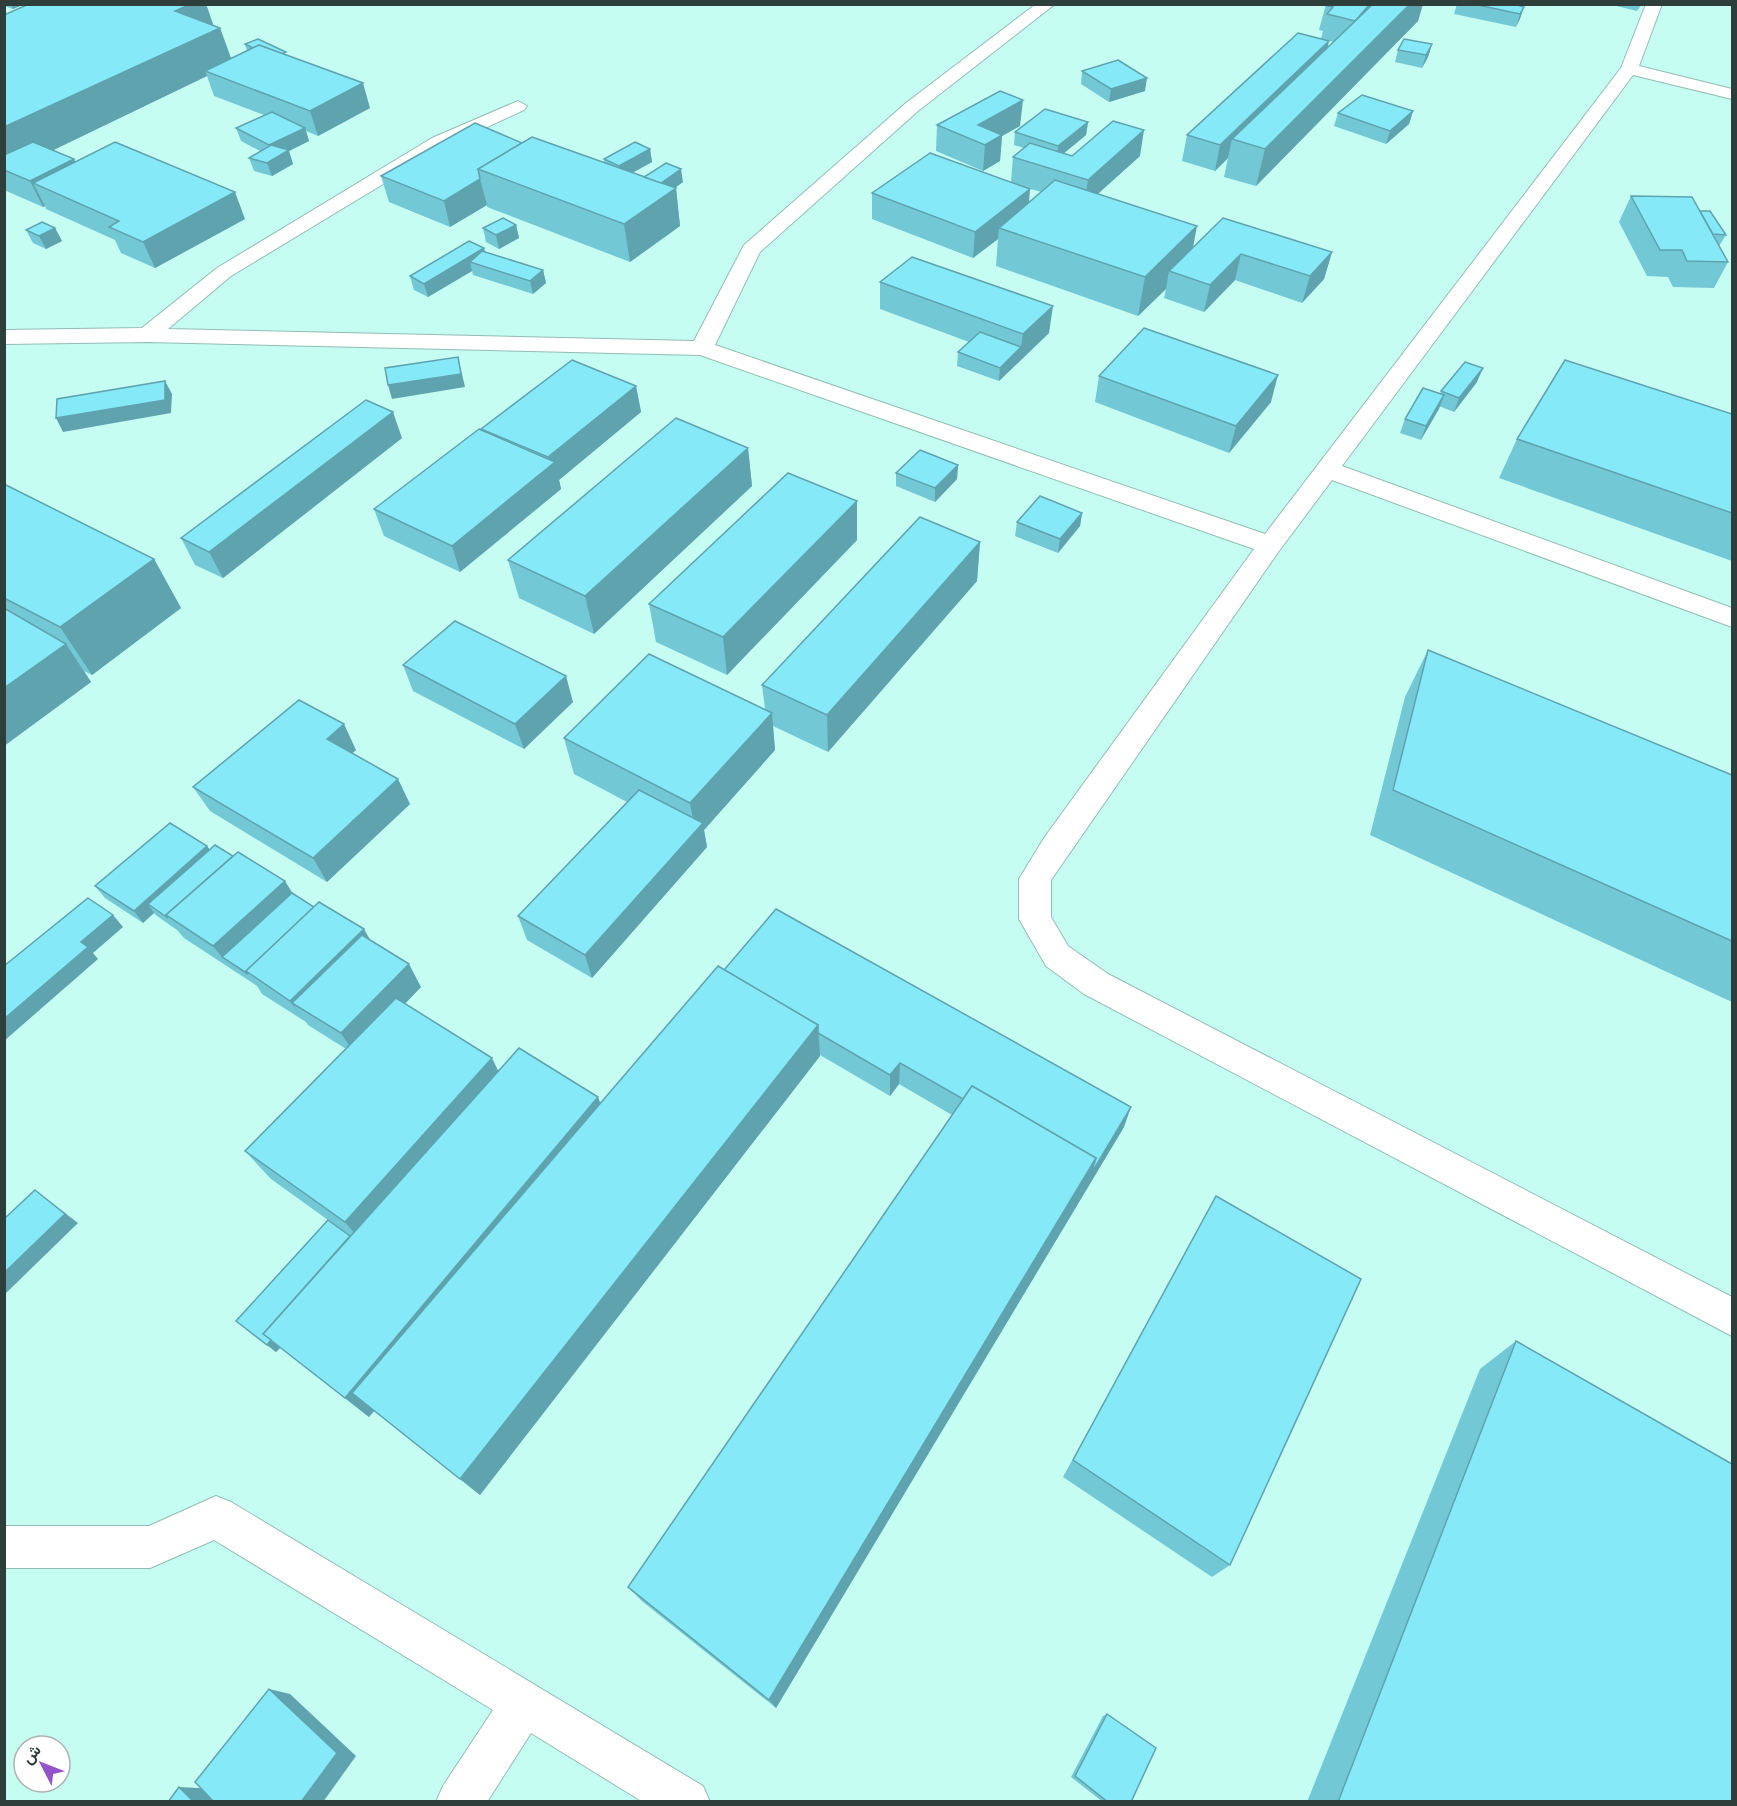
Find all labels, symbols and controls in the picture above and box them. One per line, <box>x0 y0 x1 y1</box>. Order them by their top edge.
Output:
north arrow <box>12 1734 72 1794</box>
text: ش <box>18 1741 45 1768</box>

